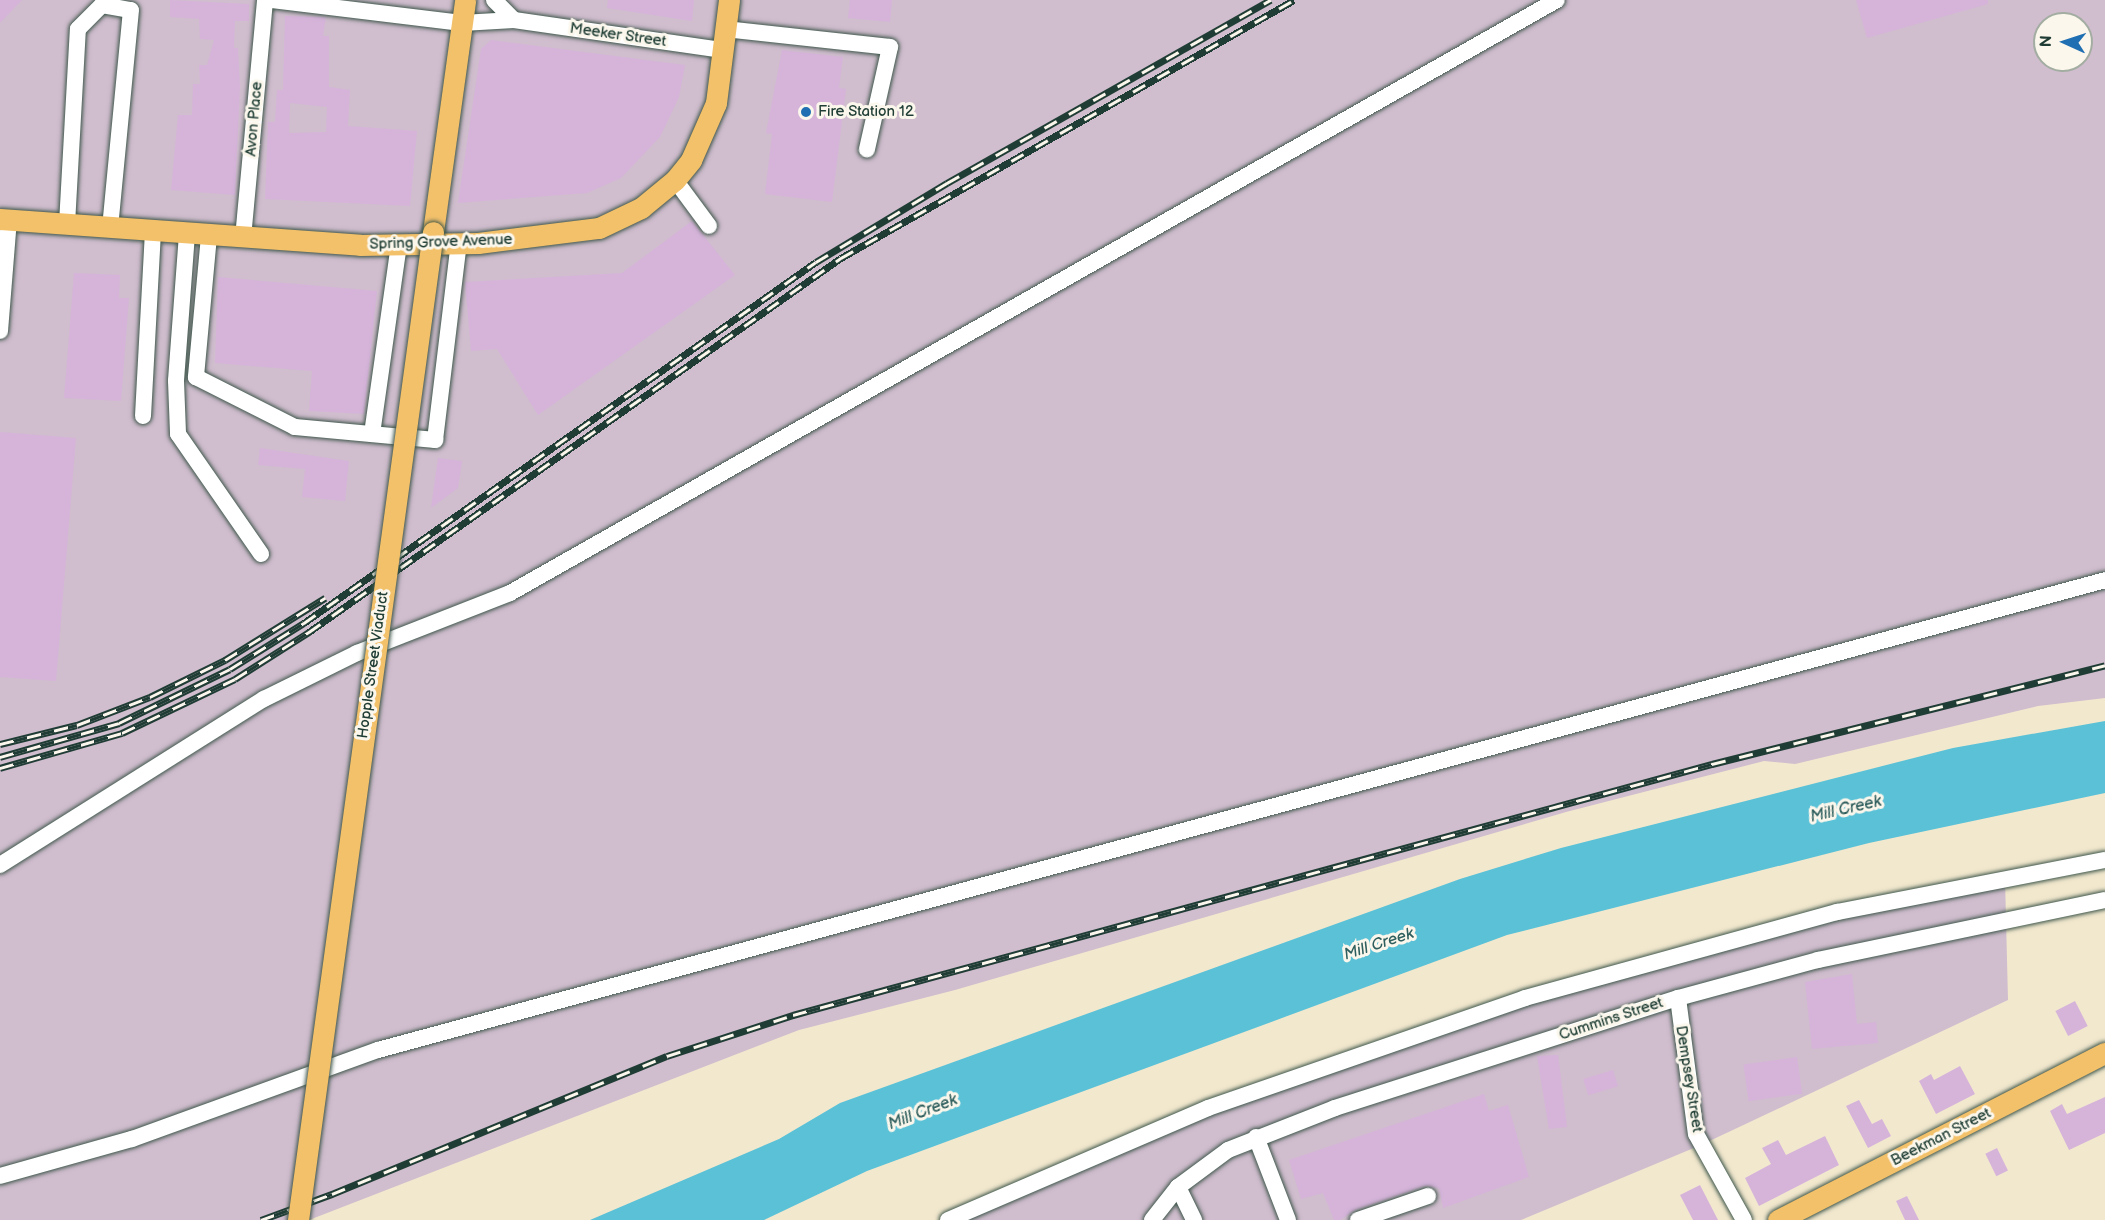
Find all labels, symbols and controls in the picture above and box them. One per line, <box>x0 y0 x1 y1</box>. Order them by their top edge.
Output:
north arrow <box>2033 12 2093 72</box>
street label: Meeker Street <box>569 19 667 51</box>
text: N <box>2037 35 2056 48</box>
street label: Avon Place <box>242 81 266 157</box>
place label: Fire Station 12 <box>818 103 914 121</box>
marker: Fire Station 12 <box>799 105 813 119</box>
street label: Spring Grove Avenue <box>369 231 513 253</box>
street label: Hopple Street Viaduct <box>354 590 392 740</box>
water label: Mill Creek <box>1809 792 1883 828</box>
water label: Mill Creek <box>1342 925 1416 965</box>
street label: Cummins Street <box>1557 994 1665 1044</box>
street label: Dempsey Street <box>1672 1024 1706 1134</box>
water label: Mill Creek <box>886 1091 960 1135</box>
street label: Beekman Street <box>1888 1104 1994 1170</box>

